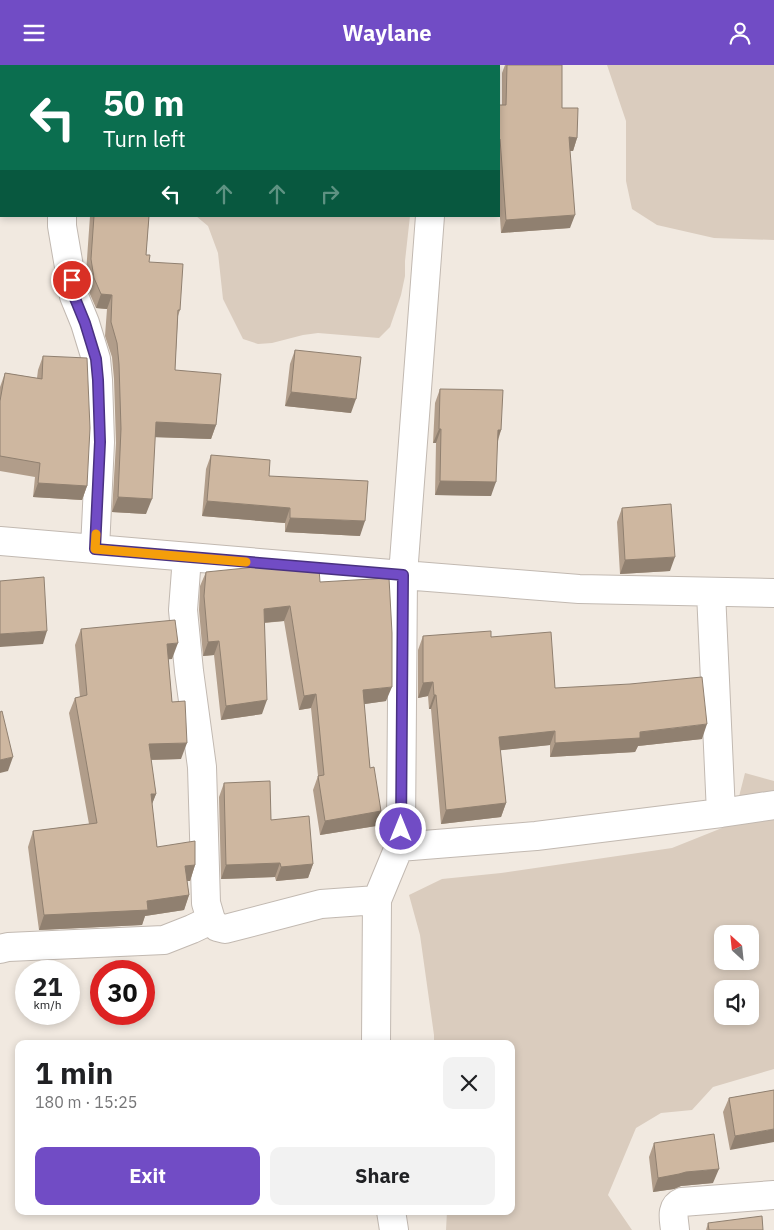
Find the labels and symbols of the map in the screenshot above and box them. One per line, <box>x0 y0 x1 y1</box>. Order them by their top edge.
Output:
pin <box>51 259 93 301</box>
position arrow <box>374 802 426 854</box>
north arrow <box>714 925 759 970</box>
speed limit sign: 30 <box>90 960 155 1025</box>

